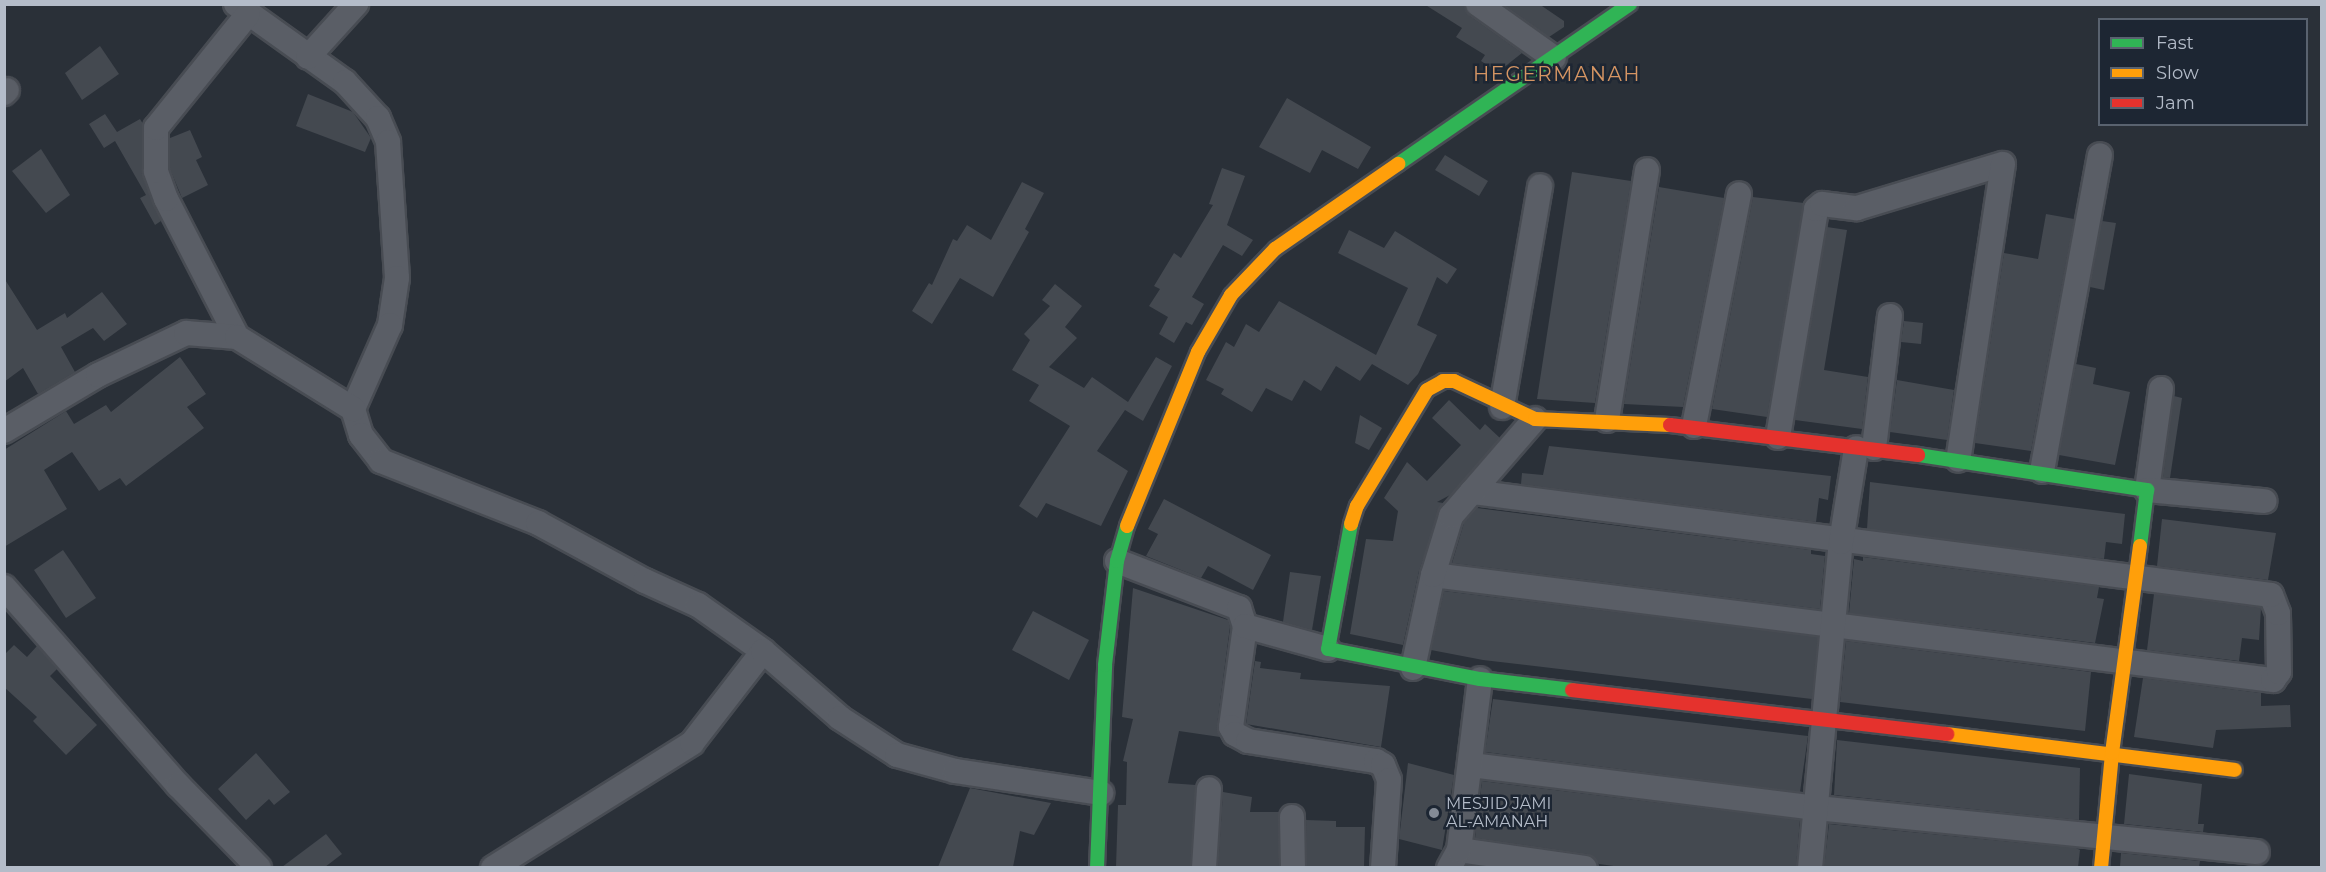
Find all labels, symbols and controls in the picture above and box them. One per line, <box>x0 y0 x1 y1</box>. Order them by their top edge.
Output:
legend <box>2098 18 2308 126</box>
text: Fast <box>2156 32 2194 54</box>
district label: HEGERMANAH <box>1473 62 1641 86</box>
text: Slow <box>2156 62 2199 84</box>
text: Jam <box>2156 92 2195 114</box>
place label: MESJID JAMI AL-AMANAH <box>1446 794 1551 832</box>
marker: MESJID JAMI AL-AMANAH <box>1427 806 1441 820</box>

